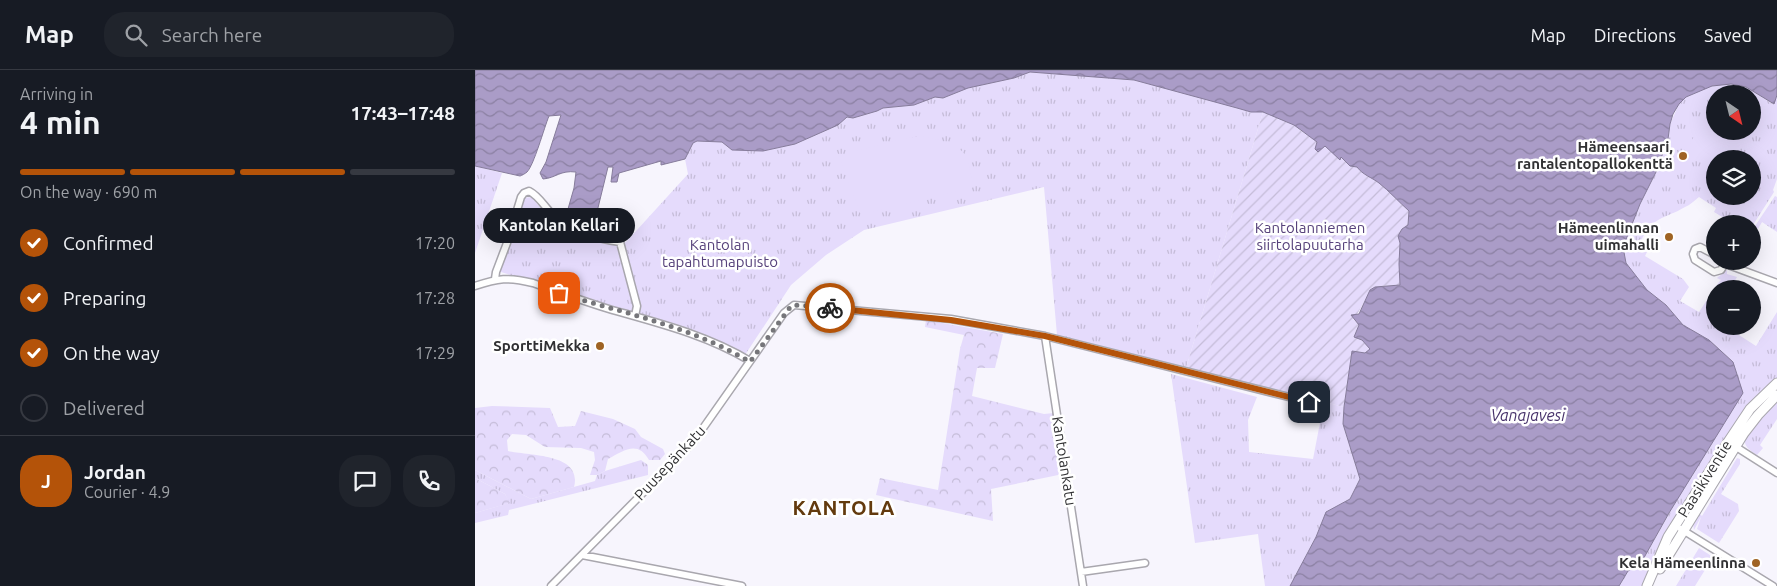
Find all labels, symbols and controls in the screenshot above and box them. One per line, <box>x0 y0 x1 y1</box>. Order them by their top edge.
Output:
search box <box>104 12 454 57</box>
text: Map <box>25 21 74 48</box>
icon: search <box>122 21 150 49</box>
text: Search here <box>162 24 262 46</box>
text: Map <box>1530 25 1566 45</box>
text: Directions <box>1594 25 1676 45</box>
text: Saved <box>1704 25 1752 45</box>
text: Arriving in <box>20 85 93 103</box>
north arrow <box>1706 85 1761 140</box>
map controls <box>1706 85 1761 335</box>
text: 17:43–17:48 <box>350 102 455 124</box>
text: 4 min <box>20 104 101 140</box>
place label: Hämeensaari, rantalentopallokenttä <box>1517 138 1673 172</box>
marker: Hämeensaari, rantalentopallokenttä <box>1677 150 1689 162</box>
button: layers <box>1706 150 1761 205</box>
text: On the way · 690 m <box>20 183 157 201</box>
callout: Kantolan Kellari <box>483 208 635 243</box>
button: + <box>1706 215 1761 270</box>
text: Kantolan Kellari <box>499 216 619 234</box>
park label: Kantolanniemen siirtolapuutarha <box>1255 219 1365 253</box>
place label: Hämeenlinnan uimahalli <box>1558 219 1659 253</box>
icon: check <box>20 229 48 257</box>
marker: Hämeenlinnan uimahalli <box>1663 231 1675 243</box>
text: Confirmed <box>63 232 154 254</box>
text: 17:20 <box>415 234 455 252</box>
park label: Kantolan tapahtumapuisto <box>662 236 778 270</box>
pin <box>538 272 580 314</box>
icon: bag <box>545 279 573 307</box>
button: − <box>1706 280 1761 335</box>
courier <box>805 283 855 333</box>
icon: check <box>20 284 48 312</box>
text: Preparing <box>63 287 147 309</box>
text: 17:28 <box>415 289 455 307</box>
icon: bike <box>816 294 844 322</box>
place label: SporttiMekka <box>493 337 590 354</box>
icon: check <box>20 339 48 367</box>
marker: SporttiMekka <box>594 340 606 352</box>
text: On the way <box>63 342 160 364</box>
text: 17:29 <box>415 344 455 362</box>
pin <box>1288 381 1330 423</box>
icon: home <box>1295 388 1323 416</box>
text: Delivered <box>63 397 145 419</box>
water label: Vanajavesi <box>1491 406 1566 424</box>
street label: Kantolankatu <box>1049 415 1080 507</box>
street label: Puusepänkatu <box>631 422 708 503</box>
street label: Paasikiventie <box>1674 437 1735 520</box>
button: chat <box>339 455 391 507</box>
button: phone <box>403 455 455 507</box>
text: Jordan <box>84 461 146 483</box>
text: J <box>41 470 51 492</box>
text: Courier · 4.9 <box>84 483 170 501</box>
district label: KANTOLA <box>793 496 895 519</box>
place label: Kela Hämeenlinna <box>1619 554 1746 571</box>
marker: Kela Hämeenlinna <box>1750 557 1762 569</box>

